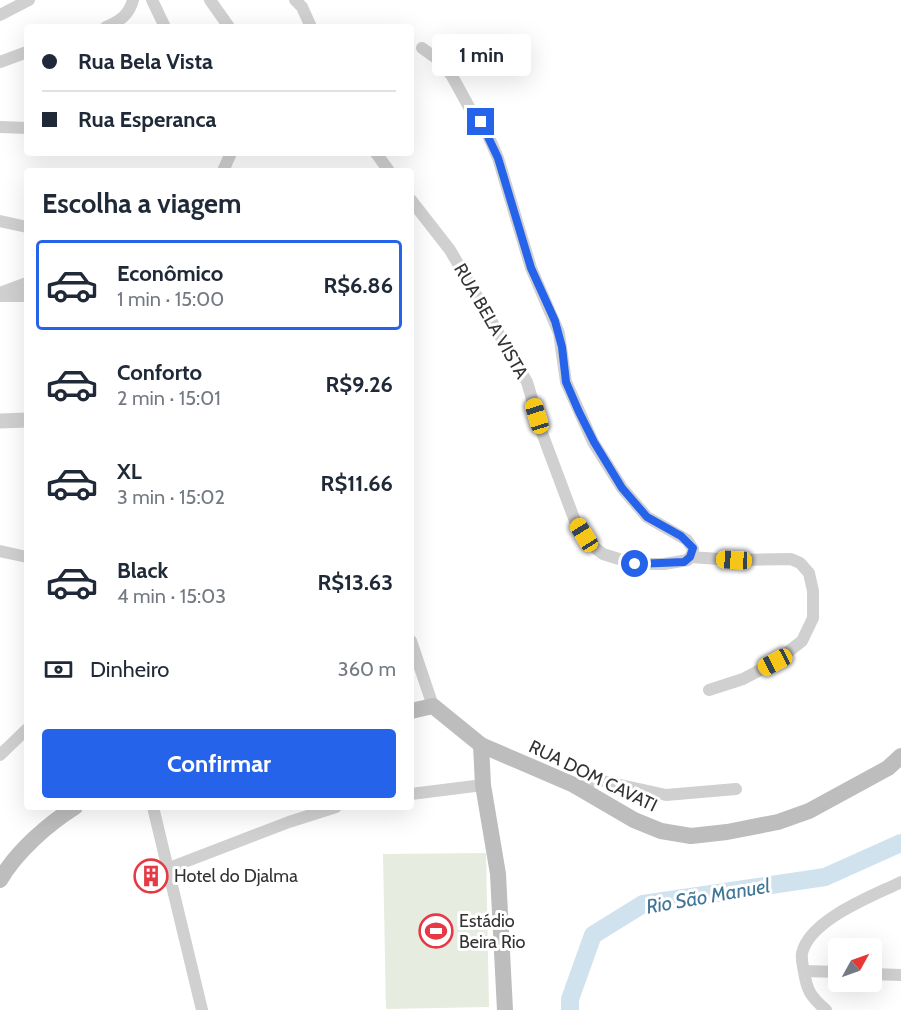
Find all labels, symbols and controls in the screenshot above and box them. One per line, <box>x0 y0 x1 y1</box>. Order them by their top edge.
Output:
callout: 1 min <box>432 35 530 77</box>
text: 1 min <box>459 43 504 67</box>
text: Rua Bela Vista <box>78 48 213 75</box>
text: Rua Esperanca <box>78 106 216 133</box>
route end <box>467 108 494 135</box>
text: Escolha a viagem <box>42 187 241 220</box>
icon: car <box>45 258 99 312</box>
street label: RUA BELA VISTA <box>449 259 533 383</box>
text: Econômico <box>117 260 223 287</box>
text: R$6.86 <box>324 272 393 299</box>
text: 1 min · 15:00 <box>117 287 224 311</box>
icon: car <box>45 357 99 411</box>
text: Conforto <box>117 359 202 386</box>
text: R$9.26 <box>326 371 393 398</box>
text: 2 min · 15:01 <box>117 386 221 410</box>
car <box>523 396 551 436</box>
icon: car <box>45 456 99 510</box>
text: XL <box>117 458 142 485</box>
text: R$11.66 <box>321 470 393 497</box>
text: 3 min · 15:02 <box>117 485 225 509</box>
car <box>567 515 601 555</box>
route start <box>621 550 648 577</box>
car <box>716 550 752 570</box>
icon: car <box>45 555 99 609</box>
text: Black <box>117 557 168 584</box>
text: R$13.63 <box>317 569 393 596</box>
text: 4 min · 15:03 <box>117 584 226 608</box>
car <box>755 646 795 678</box>
icon: cash <box>42 653 75 686</box>
text: Dinheiro <box>90 656 169 683</box>
text: 360 m <box>338 657 396 681</box>
button: Confirmar <box>42 729 396 798</box>
street label: RUA DOM CAVATI <box>525 735 661 817</box>
building icon: Hotel do Djalma <box>133 858 169 894</box>
place label: Hotel do Djalma <box>174 865 298 887</box>
water label: Rio São Manuel <box>644 873 772 919</box>
place label: Estádio Beira Rio <box>459 910 526 953</box>
sports icon: Estádio Beira Rio <box>418 913 454 949</box>
north arrow <box>828 938 882 992</box>
map controls <box>828 938 882 992</box>

